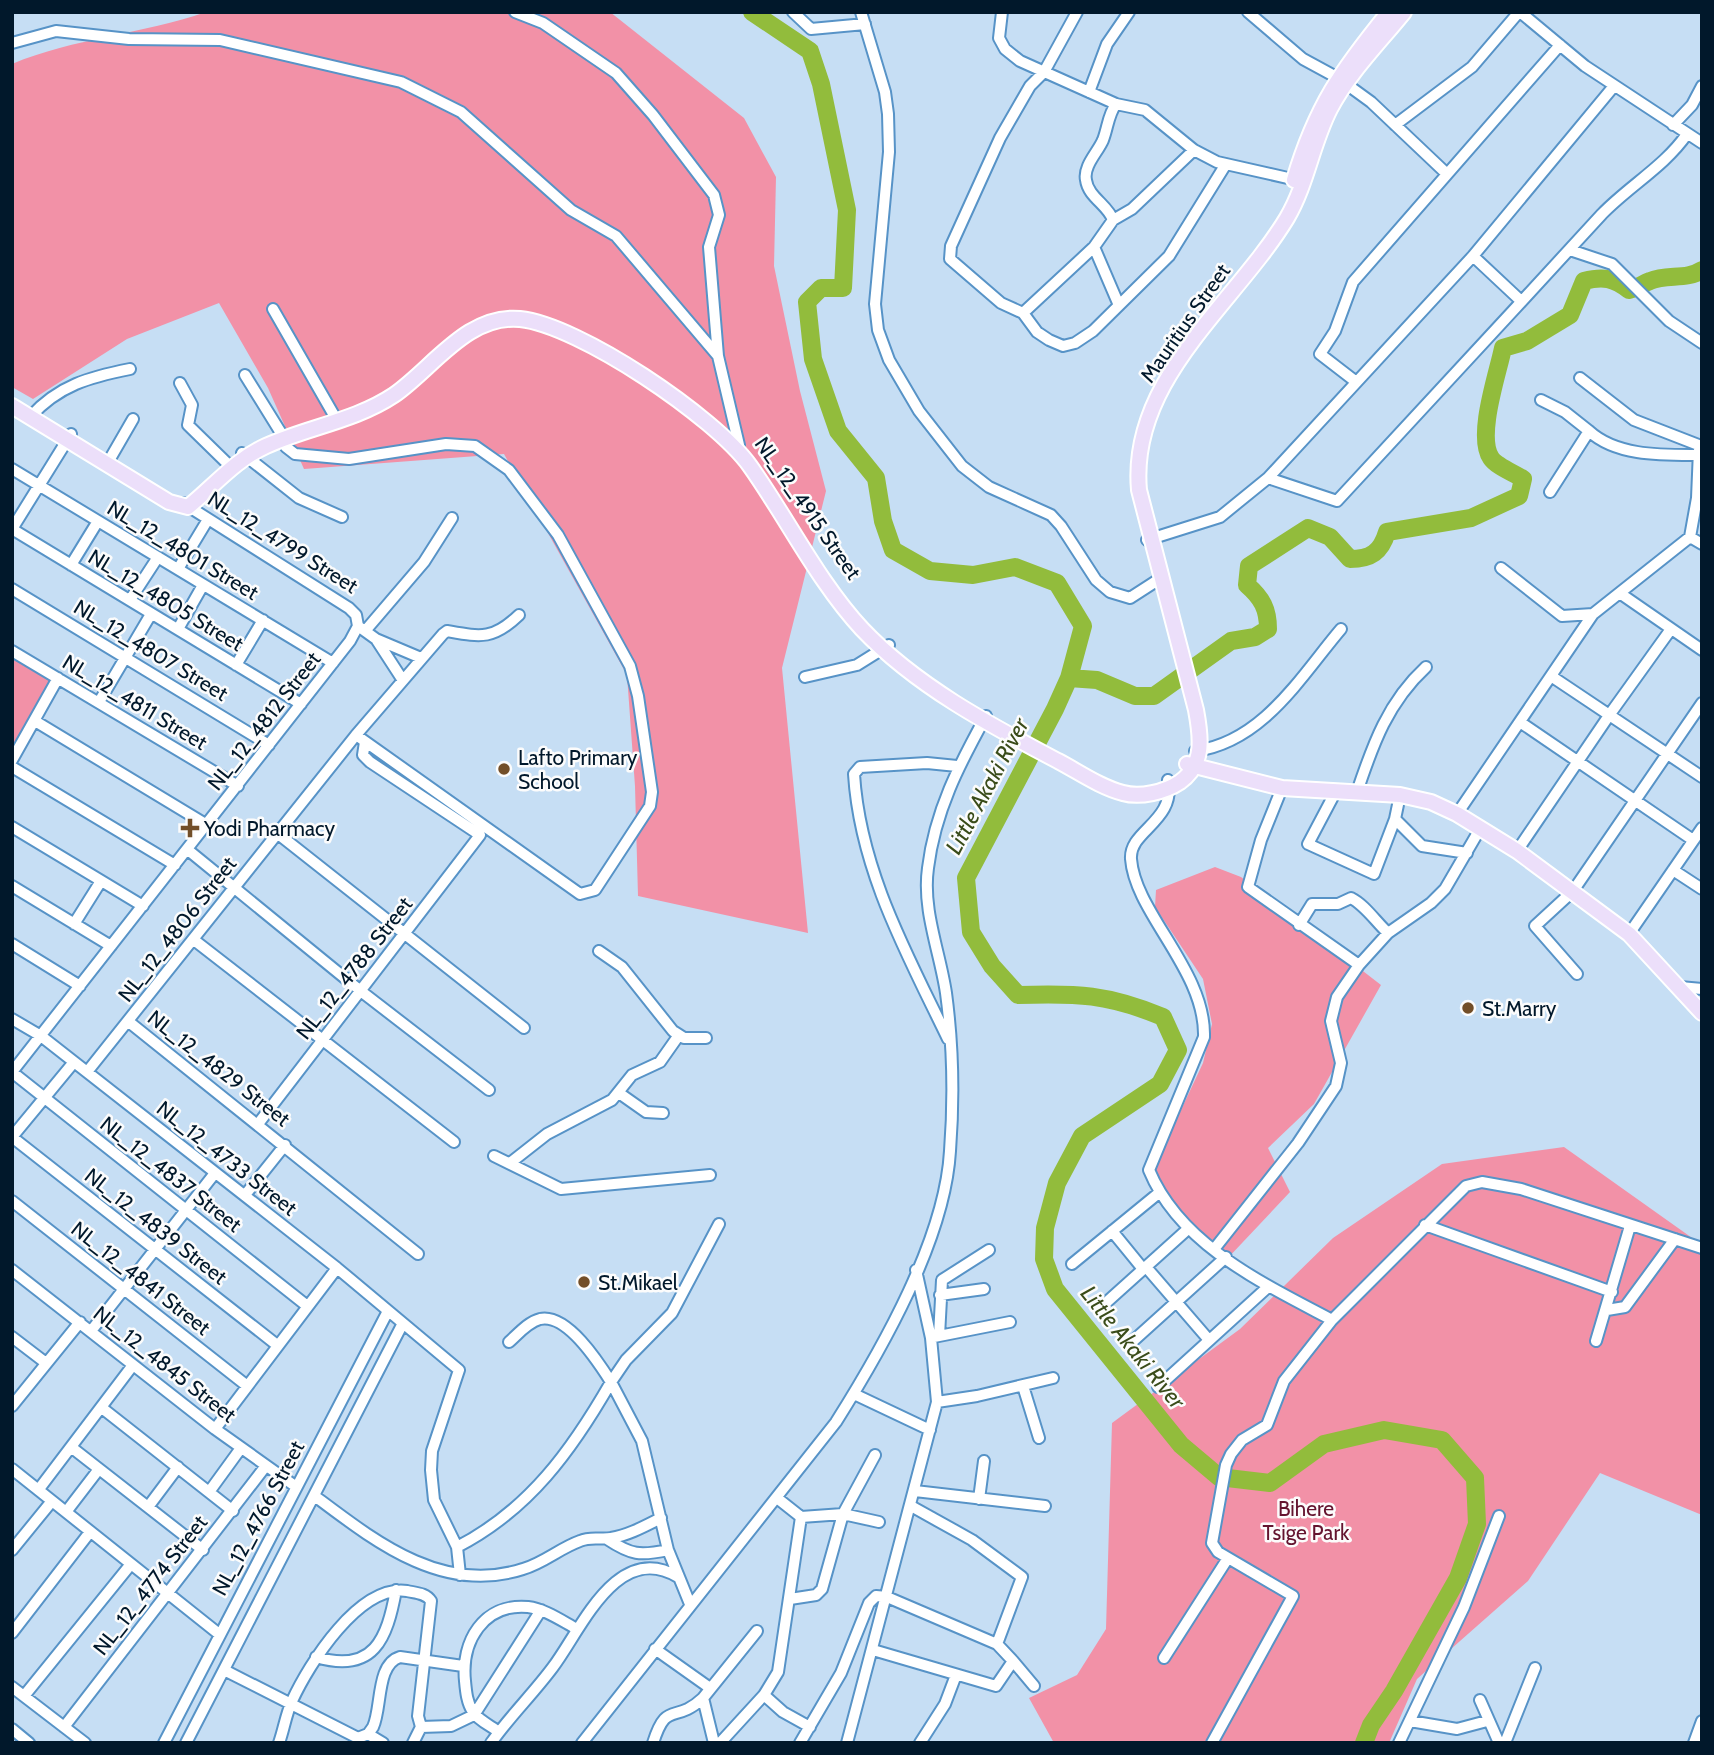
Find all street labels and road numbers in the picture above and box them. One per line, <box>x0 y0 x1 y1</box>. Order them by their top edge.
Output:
street label: Mauritius Street <box>1135 259 1235 387</box>
street label: NL_12_4915 Street <box>750 432 866 584</box>
street label: NL_12_4799 Street <box>203 486 363 598</box>
street label: NL_12_4801 Street <box>103 495 263 605</box>
street label: NL_12_4805 Street <box>84 544 248 656</box>
street label: NL_12_4807 Street <box>69 594 233 706</box>
street label: NL_12_4812 Street <box>202 647 326 795</box>
street label: NL_12_4811 Street <box>58 649 212 755</box>
street label: NL_12_4806 Street <box>113 852 241 1006</box>
street label: NL_12_4788 Street <box>291 892 417 1044</box>
street label: NL_12_4829 Street <box>143 1005 295 1131</box>
street label: NL_12_4733 Street <box>152 1095 302 1221</box>
street label: NL_12_4837 Street <box>95 1111 247 1237</box>
street label: NL_12_4839 Street <box>80 1163 232 1289</box>
street label: NL_12_4841 Street <box>67 1216 215 1340</box>
street label: NL_12_4845 Street <box>89 1301 241 1427</box>
street label: NL_12_4766 Street <box>207 1436 309 1600</box>
street label: NL_12_4774 Street <box>88 1510 212 1660</box>

